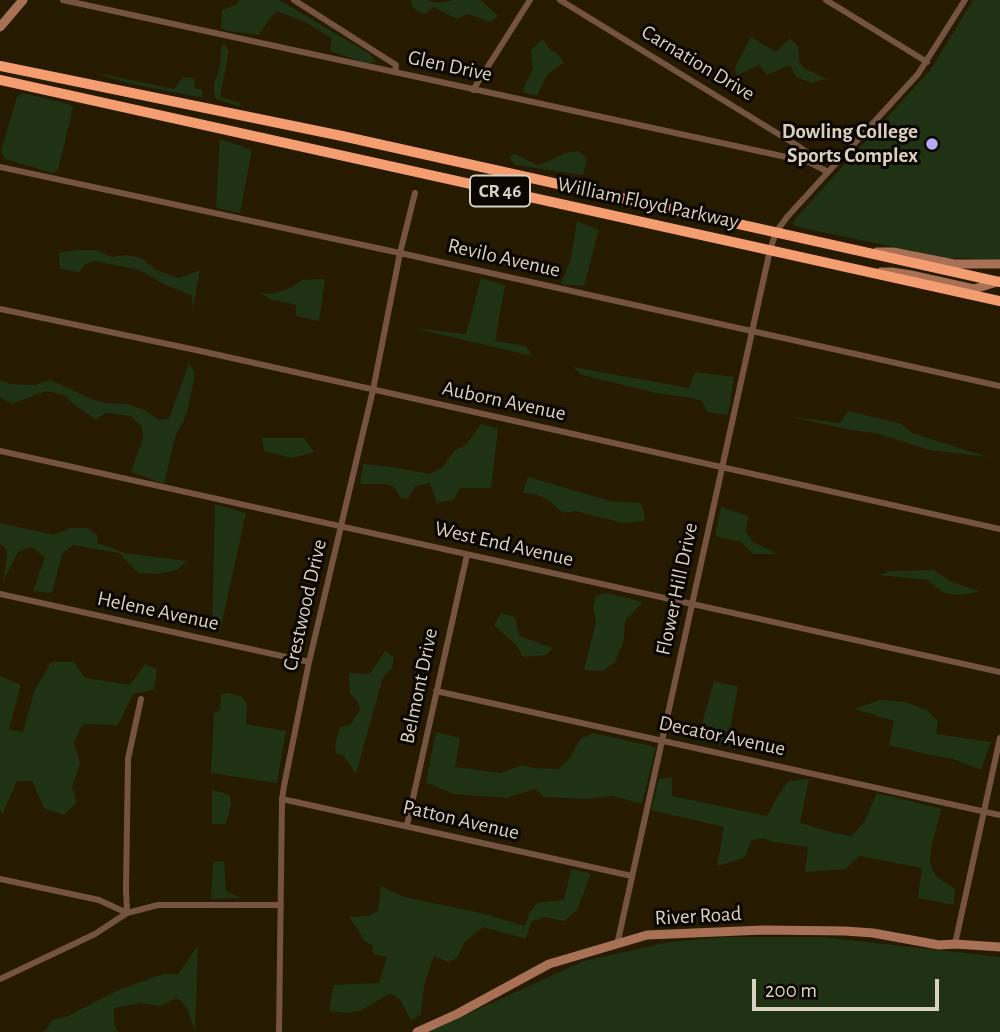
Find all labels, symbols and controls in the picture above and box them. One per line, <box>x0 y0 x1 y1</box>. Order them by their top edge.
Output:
street label: Carnation Drive <box>637 19 759 107</box>
street label: Glen Drive <box>406 45 494 87</box>
place label: Dowling College Sports Complex <box>782 119 918 169</box>
marker: Dowling College Sports Complex <box>924 136 940 152</box>
street label: William Floyd Parkway <box>555 171 741 235</box>
road number: CR 46 <box>470 176 530 206</box>
street label: Revilo Avenue <box>445 233 563 283</box>
street label: Auborn Avenue <box>440 376 568 426</box>
street label: West End Avenue <box>432 516 576 572</box>
street label: Flower Hill Drive <box>651 520 703 658</box>
street label: Crestwood Drive <box>278 537 332 673</box>
street label: Helene Avenue <box>95 586 221 636</box>
street label: Belmont Drive <box>394 626 444 746</box>
street label: Decator Avenue <box>656 710 788 762</box>
street label: Patton Avenue <box>400 794 522 846</box>
street label: River Road <box>654 901 742 931</box>
scale bar <box>755 965 942 1009</box>
text: 200 m <box>765 980 817 1001</box>

